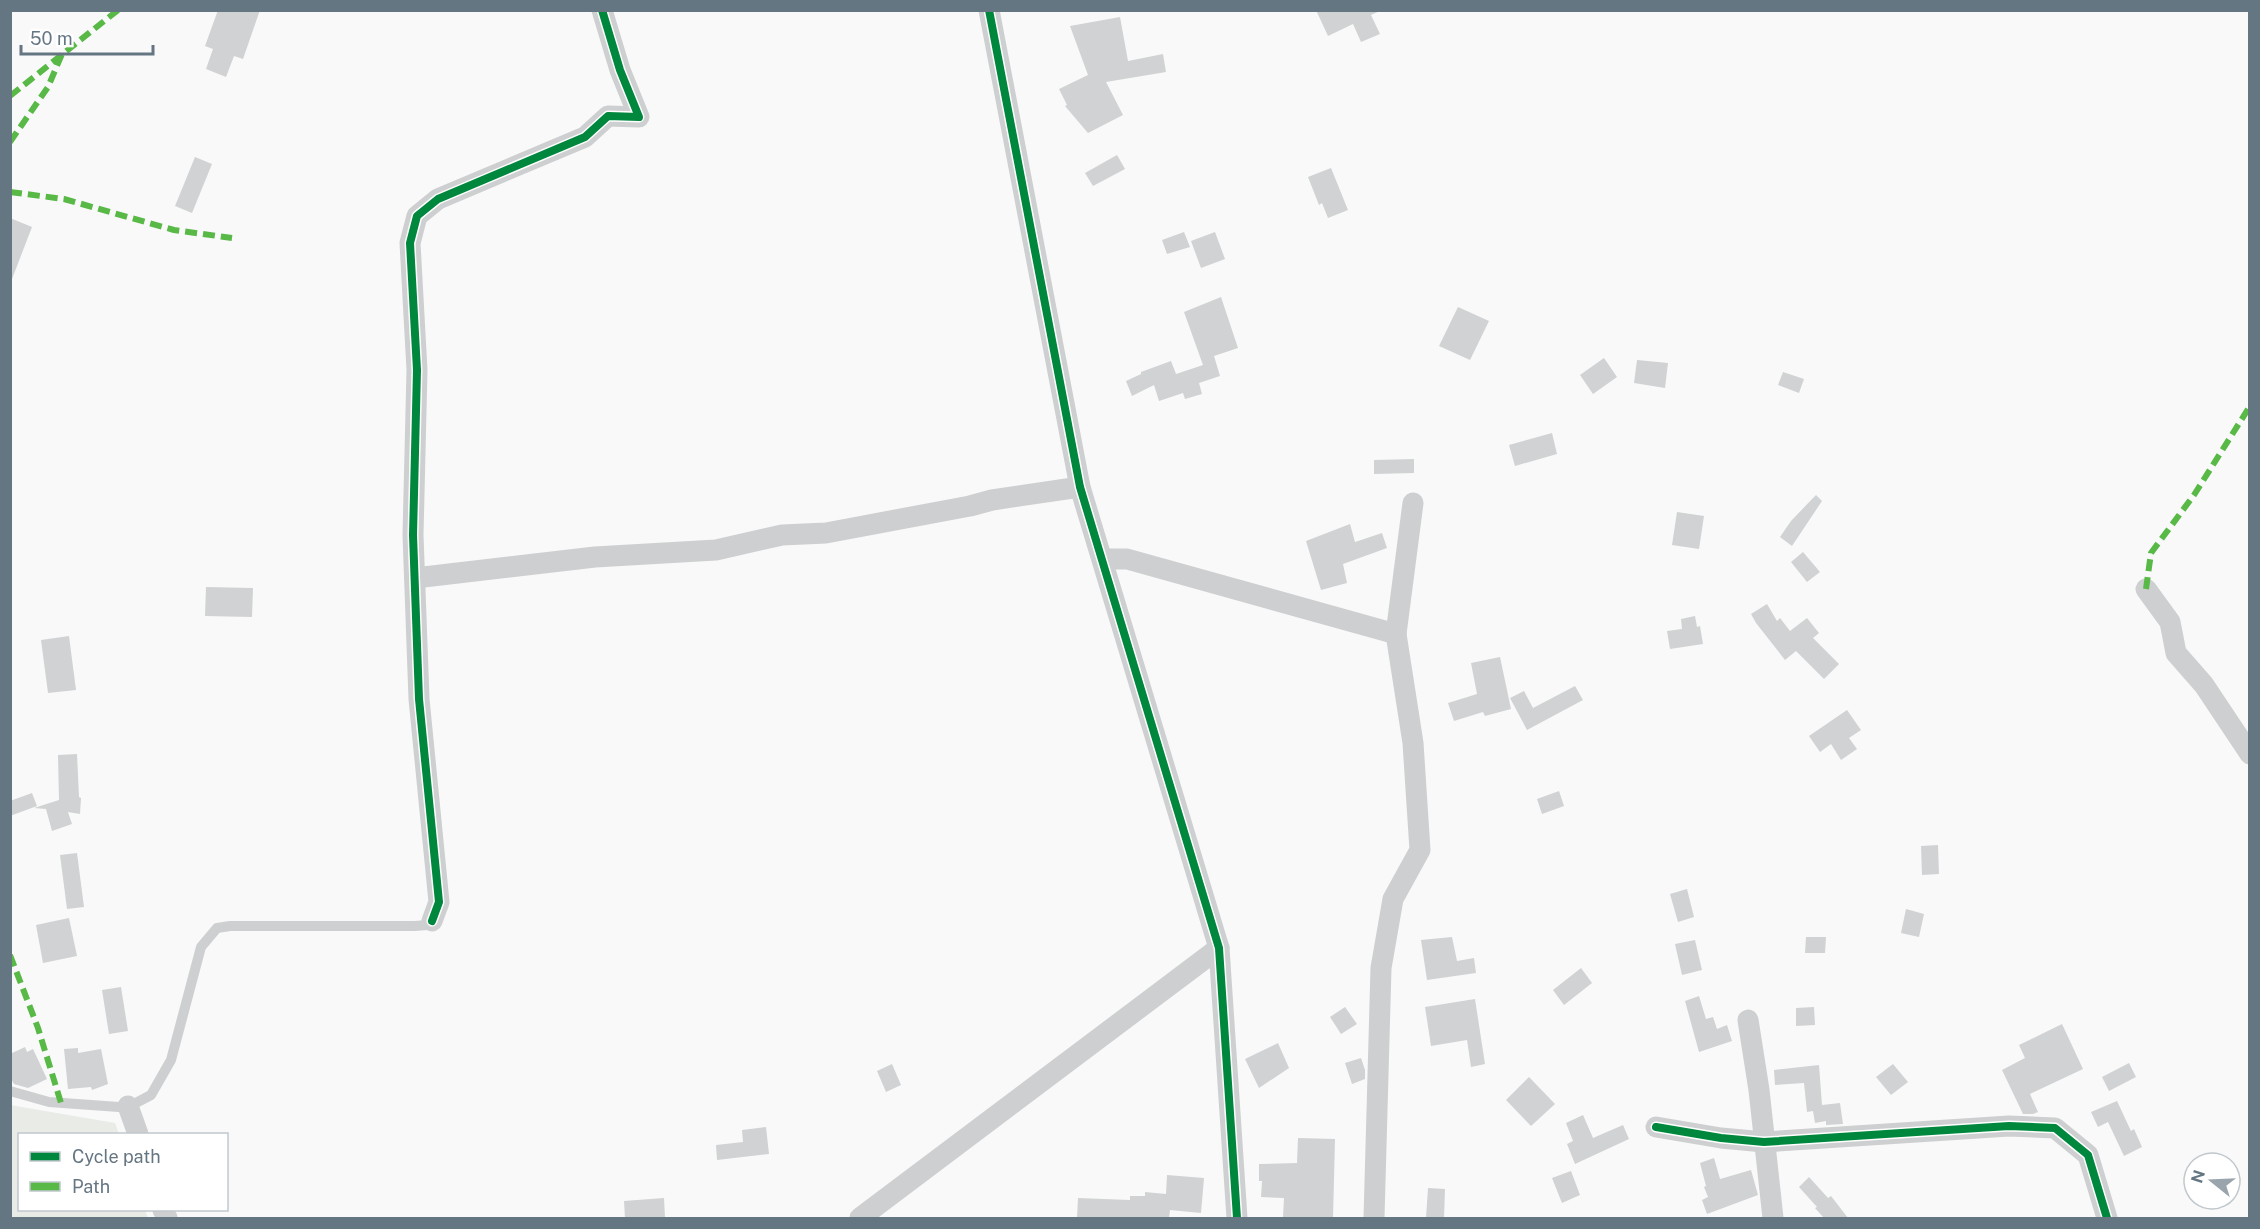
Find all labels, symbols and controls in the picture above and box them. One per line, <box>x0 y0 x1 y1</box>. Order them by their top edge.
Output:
scale bar <box>21 18 153 56</box>
text: 50 m <box>30 28 73 49</box>
legend <box>18 1133 228 1211</box>
text: Cycle path <box>72 1146 161 1167</box>
north arrow <box>2182 1151 2242 1211</box>
text: N <box>2187 1168 2209 1185</box>
text: Path <box>72 1176 110 1197</box>

